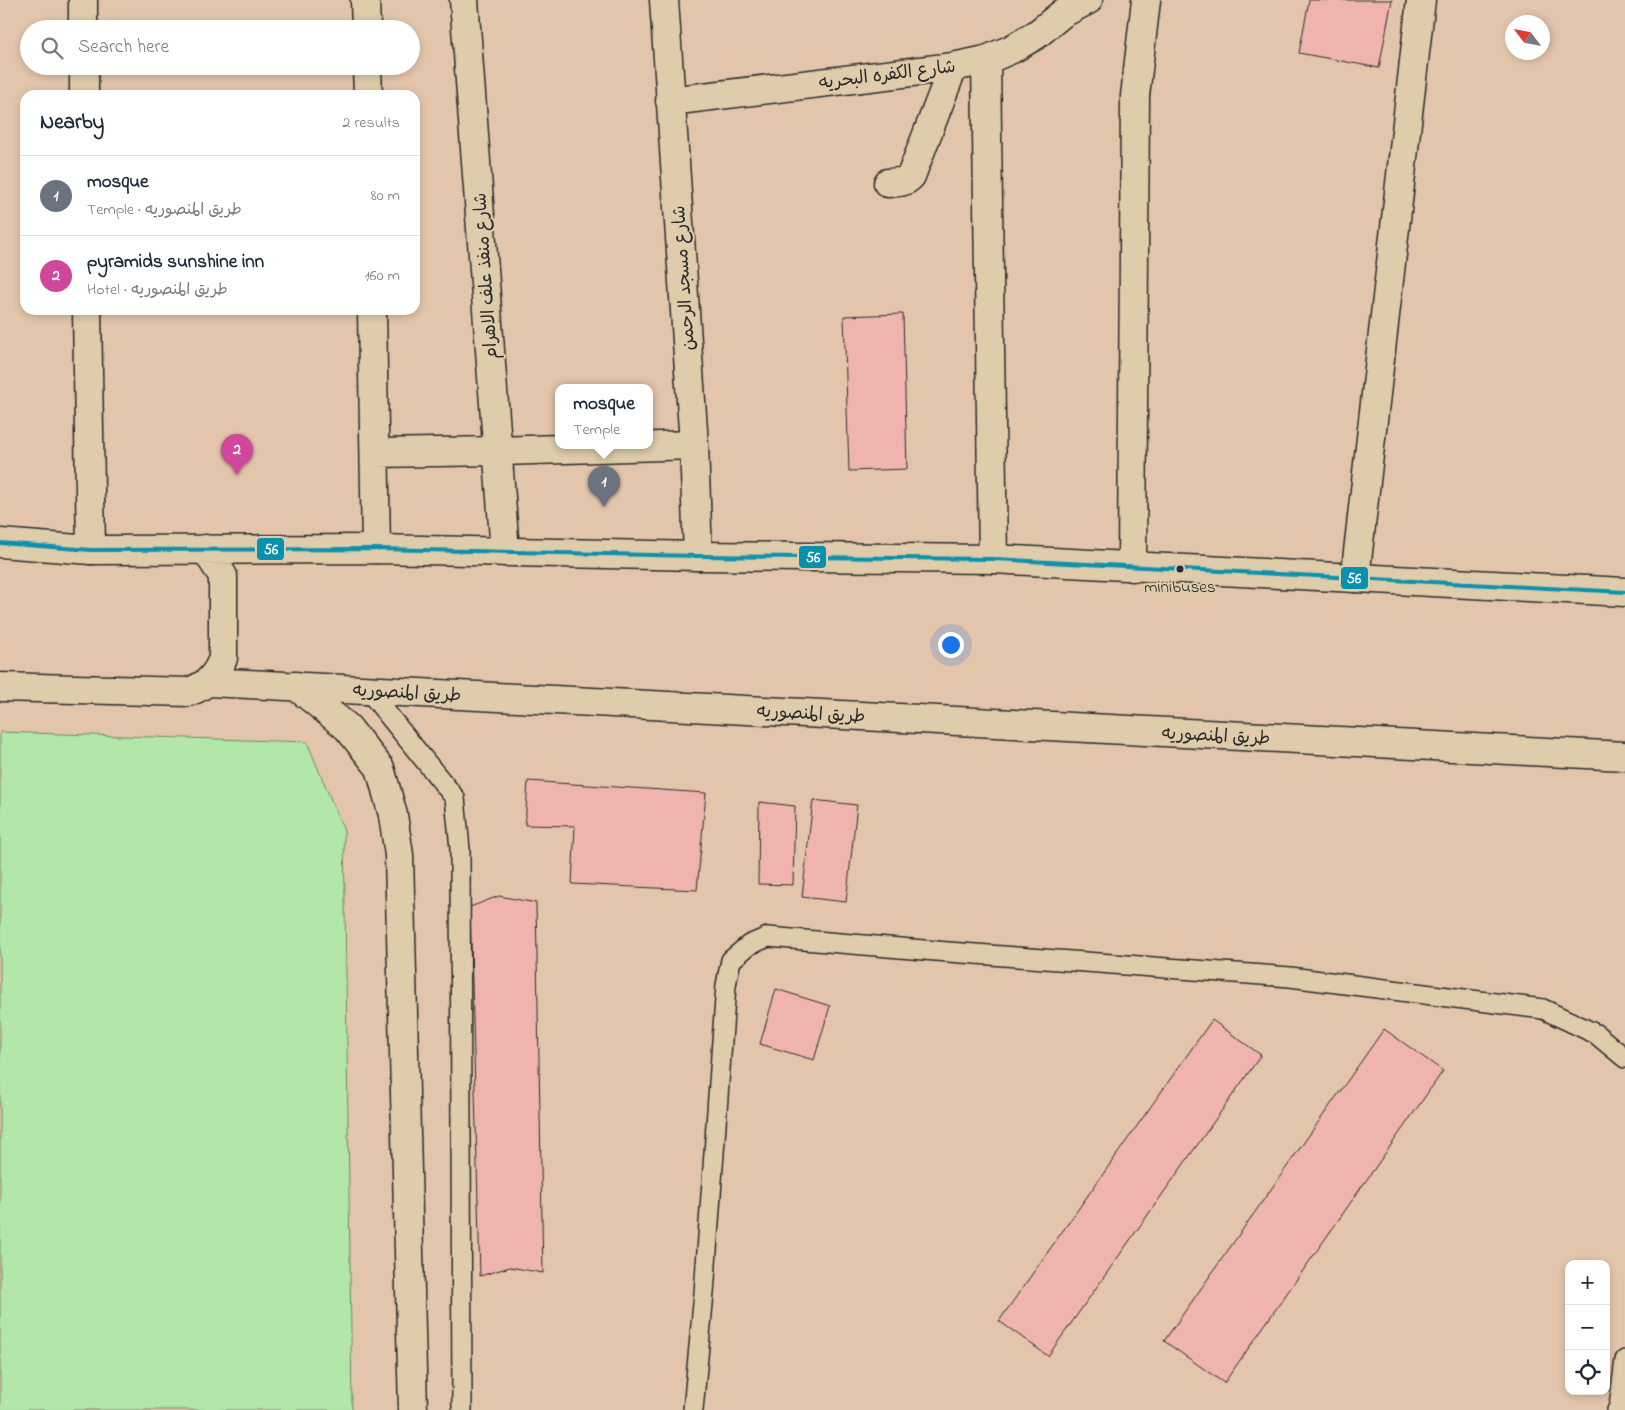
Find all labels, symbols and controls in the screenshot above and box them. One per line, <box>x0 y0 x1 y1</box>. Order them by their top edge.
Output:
north arrow <box>1505 15 1550 60</box>
search box <box>20 20 420 75</box>
icon: search <box>38 34 66 62</box>
text: Search here <box>78 34 169 61</box>
street label: شارع الكفره البحريه <box>817 55 957 97</box>
text: Nearby <box>40 108 104 138</box>
text: 2 results <box>342 111 400 135</box>
text: mosque <box>87 169 149 196</box>
text: 1 <box>53 184 59 208</box>
text: 80 m <box>371 184 400 208</box>
street label: شارع منفذ علف الاهرام <box>468 192 506 360</box>
text: Temple · طريق المنصوريه <box>87 198 242 222</box>
street label: شارع مسجد الرحمن <box>667 204 703 351</box>
text: pyramids sunshine inn <box>87 249 264 276</box>
text: 2 <box>52 264 60 288</box>
text: 160 m <box>365 264 400 288</box>
text: Hotel · طريق المنصوريه <box>87 278 228 302</box>
popup <box>555 384 653 449</box>
text: mosque <box>573 391 635 418</box>
text: Temple <box>573 418 620 442</box>
pin: 2 <box>221 434 253 475</box>
pin: 1 <box>588 466 620 507</box>
line badge: 56 <box>256 537 285 561</box>
text: 56 <box>264 540 279 561</box>
line badge: 56 <box>798 545 827 569</box>
text: 56 <box>806 548 821 569</box>
marker: minibuses <box>1175 564 1185 574</box>
line badge: 56 <box>1340 566 1369 590</box>
text: 56 <box>1347 569 1362 590</box>
place label: minibuses <box>1144 575 1216 600</box>
your location <box>938 632 964 658</box>
street label: طريق المنصوريه <box>352 678 462 710</box>
street label: طريق المنصوريه <box>756 699 866 731</box>
street label: طريق المنصوريه <box>1161 721 1271 753</box>
map controls <box>1565 1260 1610 1395</box>
button: + <box>1565 1260 1610 1305</box>
button: − <box>1565 1305 1610 1350</box>
button: locate <box>1565 1350 1610 1395</box>

